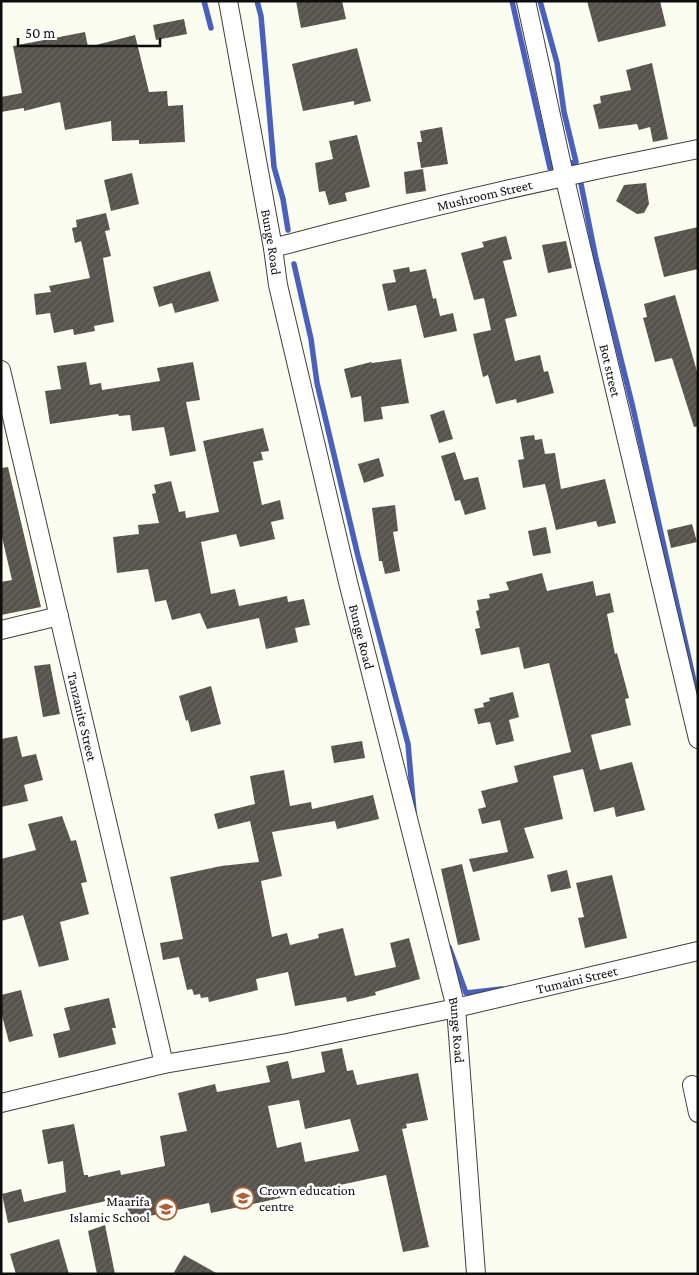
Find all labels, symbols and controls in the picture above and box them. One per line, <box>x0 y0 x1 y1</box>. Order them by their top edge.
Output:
scale bar <box>18 15 160 47</box>
text: 50 m <box>25 25 55 41</box>
street label: Mushroom Street <box>435 176 534 214</box>
street label: Bunge Road <box>258 208 285 277</box>
street label: Bot street <box>596 343 625 399</box>
street label: Bunge Road <box>346 603 378 672</box>
street label: Tanzanite Street <box>64 670 101 763</box>
street label: Tumaini Street <box>534 962 619 997</box>
street label: Bunge Road <box>445 995 468 1064</box>
place label: Crown education centre <box>259 1182 356 1214</box>
school or university icon: Crown education centre <box>231 1186 255 1210</box>
place label: Maarifa Islamic School <box>69 1193 151 1225</box>
school or university icon: Maarifa Islamic School <box>154 1197 178 1221</box>

